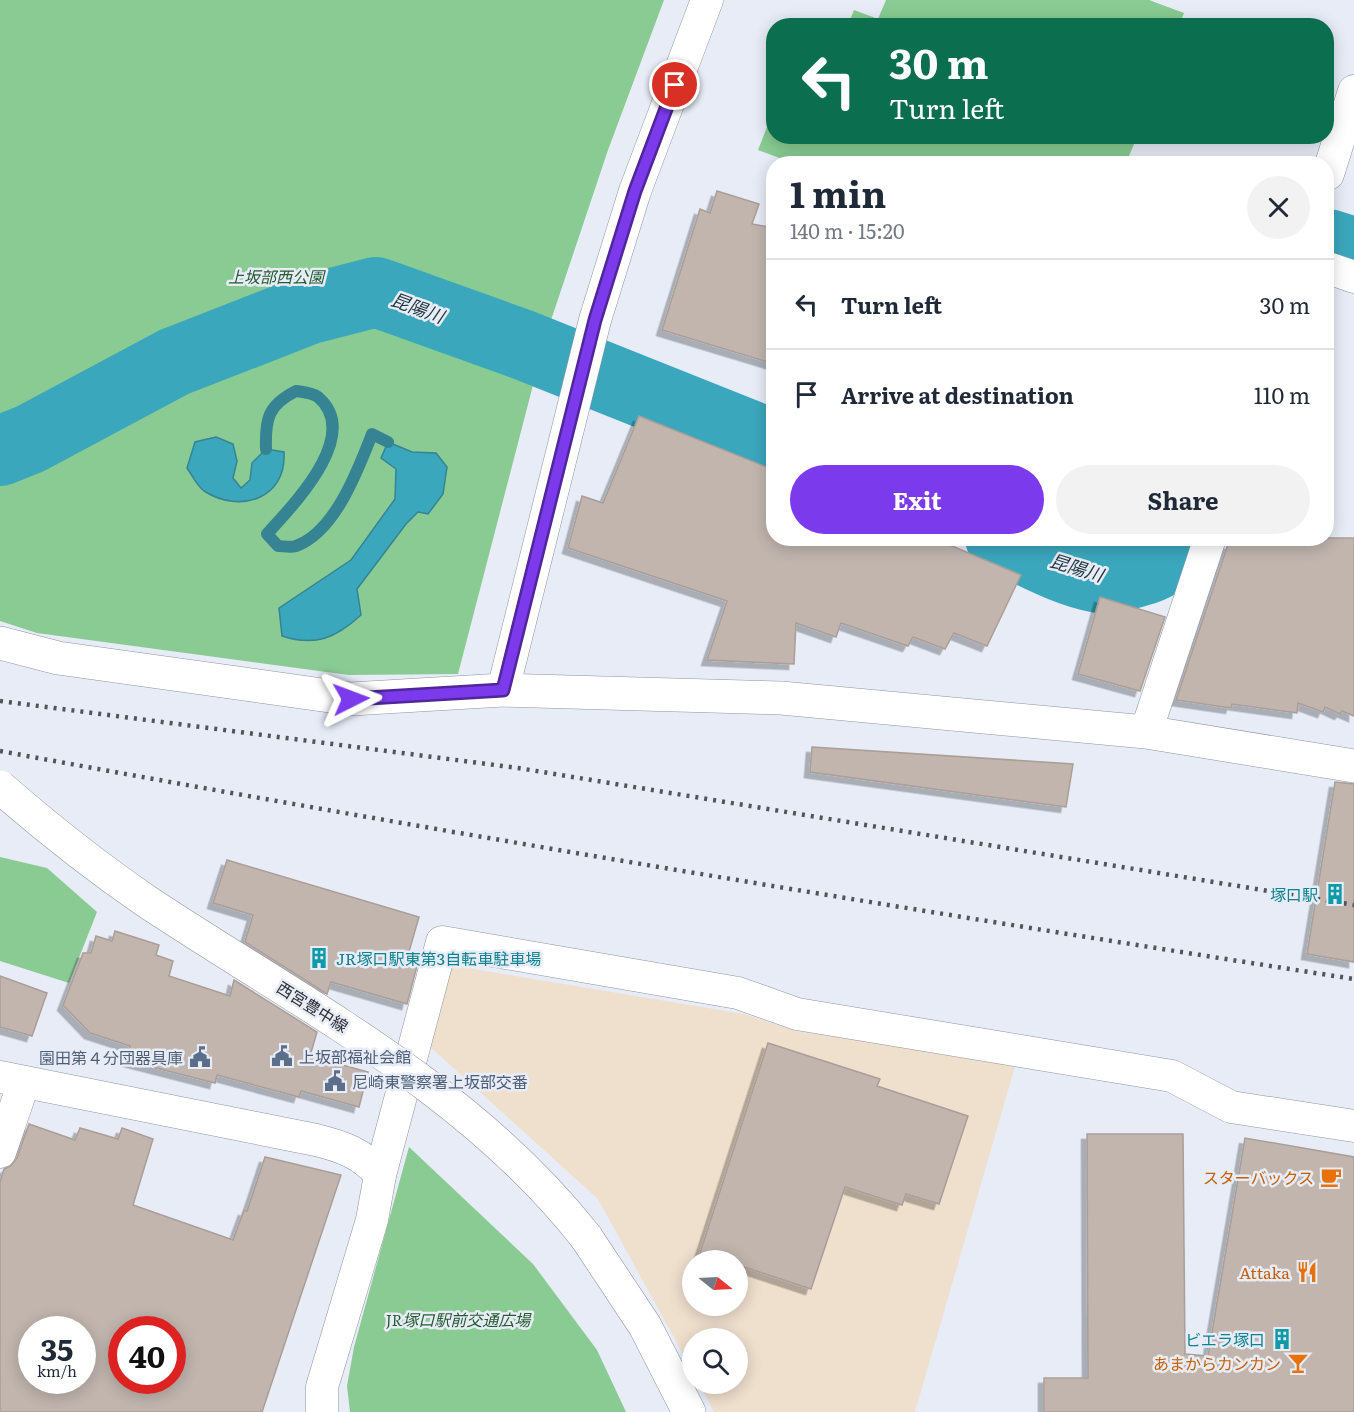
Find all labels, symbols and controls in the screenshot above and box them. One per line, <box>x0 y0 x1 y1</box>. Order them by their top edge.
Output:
text: 30 m <box>889 30 989 92</box>
icon: left <box>790 42 868 120</box>
pin <box>649 59 700 110</box>
icon: arrive <box>658 68 691 101</box>
text: Turn left <box>889 87 1004 127</box>
text: 1 min <box>790 166 886 219</box>
button: close <box>1247 176 1310 239</box>
text: 140 m · 15:20 <box>790 215 904 245</box>
park label: 上坂部西公園 <box>228 264 326 288</box>
water label: 昆陽川 <box>388 285 450 330</box>
icon: left <box>790 288 823 321</box>
text: Turn left <box>841 288 942 321</box>
text: 30 m <box>1260 288 1310 321</box>
icon: arrive <box>790 378 823 411</box>
text: Arrive at destination <box>841 378 1074 411</box>
text: 110 m <box>1254 378 1310 411</box>
button: Exit <box>790 465 1044 534</box>
button: Share <box>1056 465 1310 534</box>
water label: 昆陽川 <box>1047 546 1109 588</box>
position arrow <box>319 667 383 731</box>
place label: 塚口駅 <box>1270 882 1318 906</box>
building icon: 塚口駅 <box>1323 882 1347 906</box>
building icon: JR塚口駅東第3自転車駐車場 <box>307 946 331 970</box>
place label: JR塚口駅東第3自転車駐車場 <box>336 946 541 970</box>
street label: 西宮豊中線 <box>273 975 353 1037</box>
public building icon: 上坂部福祉会館 <box>270 1044 294 1068</box>
place label: 上坂部福祉会館 <box>299 1044 411 1068</box>
place label: 園田第４分団器具庫 <box>39 1045 183 1069</box>
public building icon: 園田第４分団器具庫 <box>188 1045 212 1069</box>
public building icon: 尼崎東警察署上坂部交番 <box>323 1069 347 1093</box>
place label: 尼崎東警察署上坂部交番 <box>352 1069 528 1093</box>
place label: スターバックス <box>1203 1165 1314 1189</box>
cafe icon: スターバックス <box>1319 1165 1343 1189</box>
north arrow <box>682 1250 748 1316</box>
map controls <box>682 1250 748 1394</box>
place label: Attaka <box>1239 1260 1290 1284</box>
restaurant icon: Attaka <box>1295 1260 1319 1284</box>
park label: JR塚口駅前交通広場 <box>386 1307 532 1331</box>
speed limit sign: 40 <box>108 1316 186 1394</box>
text: 35 <box>41 1326 73 1370</box>
place label: ビエラ塚口 <box>1185 1327 1265 1351</box>
building icon: ビエラ塚口 <box>1270 1327 1294 1351</box>
button: search <box>682 1328 748 1394</box>
place label: あまからカンカン <box>1153 1351 1281 1375</box>
bar icon: あまからカンカン <box>1286 1351 1310 1375</box>
text: km/h <box>37 1359 77 1382</box>

